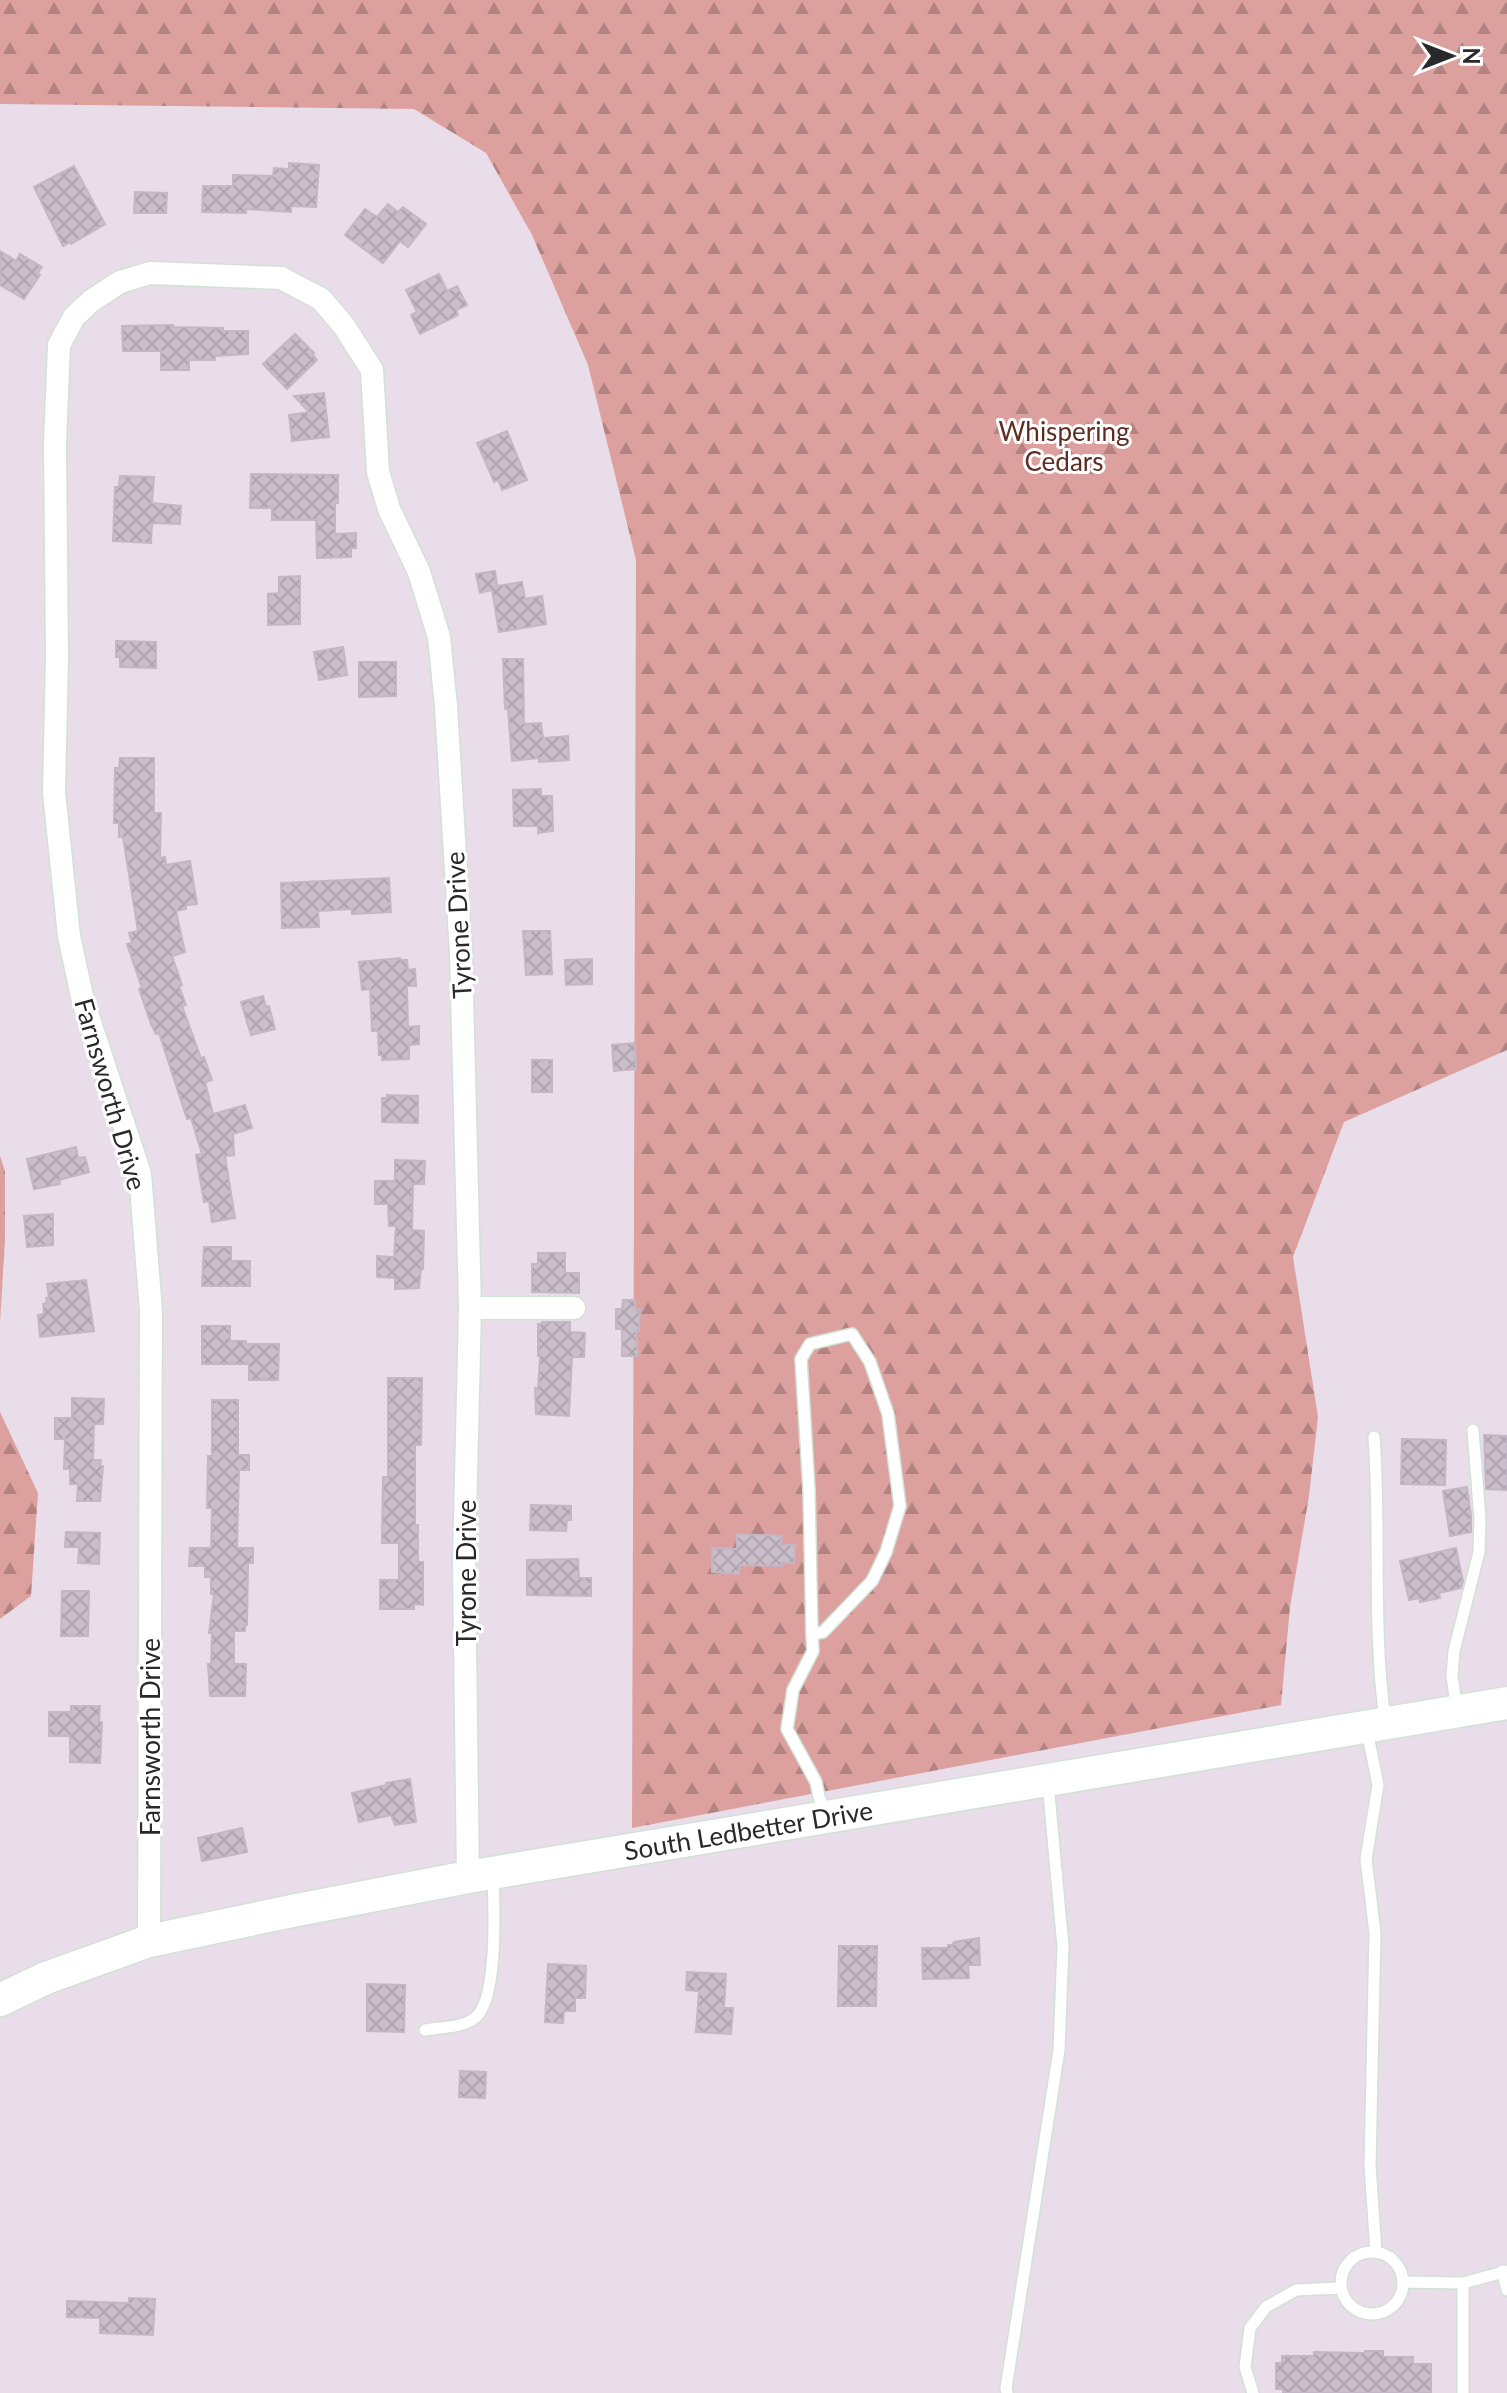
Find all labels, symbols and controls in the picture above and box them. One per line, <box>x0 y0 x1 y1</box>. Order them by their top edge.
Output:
north arrow <box>1411 16 1491 96</box>
text: N <box>1458 48 1485 64</box>
park label: Whispering Cedars <box>999 415 1129 477</box>
street label: Tyrone Drive <box>438 851 478 999</box>
street label: Farnsworth Drive <box>68 994 154 1194</box>
street label: Tyrone Drive <box>450 1499 482 1647</box>
street label: Farnsworth Drive <box>134 1638 166 1836</box>
street label: South Ledbetter Drive <box>622 1793 875 1867</box>

